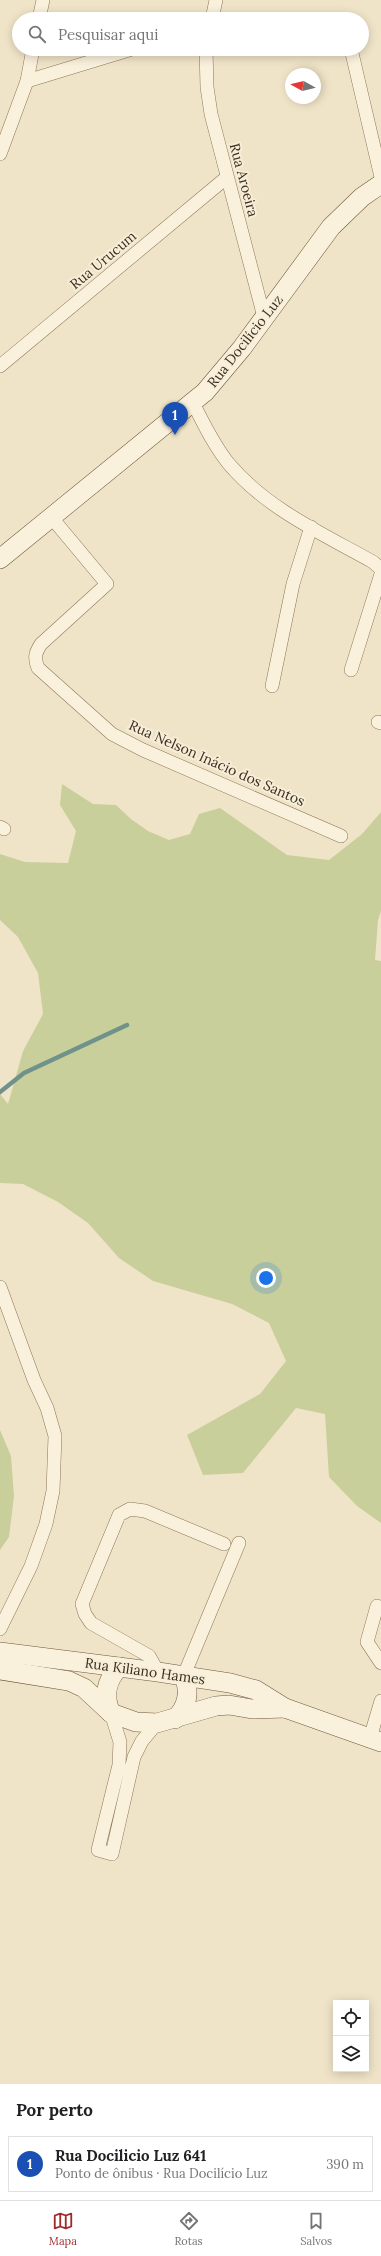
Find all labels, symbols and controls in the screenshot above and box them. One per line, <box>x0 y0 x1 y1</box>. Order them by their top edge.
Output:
search box <box>12 12 369 56</box>
icon: search <box>26 23 48 45</box>
text: Pesquisar aqui <box>58 25 158 44</box>
north arrow <box>285 68 321 104</box>
street label: Rua Aroeira <box>226 141 262 219</box>
street label: Rua Urucum <box>66 227 140 293</box>
street label: Rua Docilício Luz <box>203 291 287 391</box>
pin: 1 <box>162 402 188 435</box>
street label: Rua Nelson Inácio dos Santos <box>126 716 308 810</box>
your location <box>256 1268 276 1288</box>
street label: Rua Kiliano Hames <box>84 1654 206 1688</box>
map controls <box>333 2000 369 2072</box>
button: locate <box>333 2000 369 2036</box>
button: layers <box>333 2036 369 2072</box>
text: Por perto <box>16 2099 93 2121</box>
text: Rua Docilicio Luz 641 <box>55 2146 206 2165</box>
text: 1 <box>27 2156 33 2173</box>
text: 390 m <box>326 2156 364 2173</box>
text: Ponto de ônibus · Rua Docilício Luz <box>55 2165 268 2182</box>
tab: Mapa <box>49 2210 77 2248</box>
tab: Rotas <box>174 2210 203 2248</box>
tab: Salvos <box>300 2210 332 2248</box>

